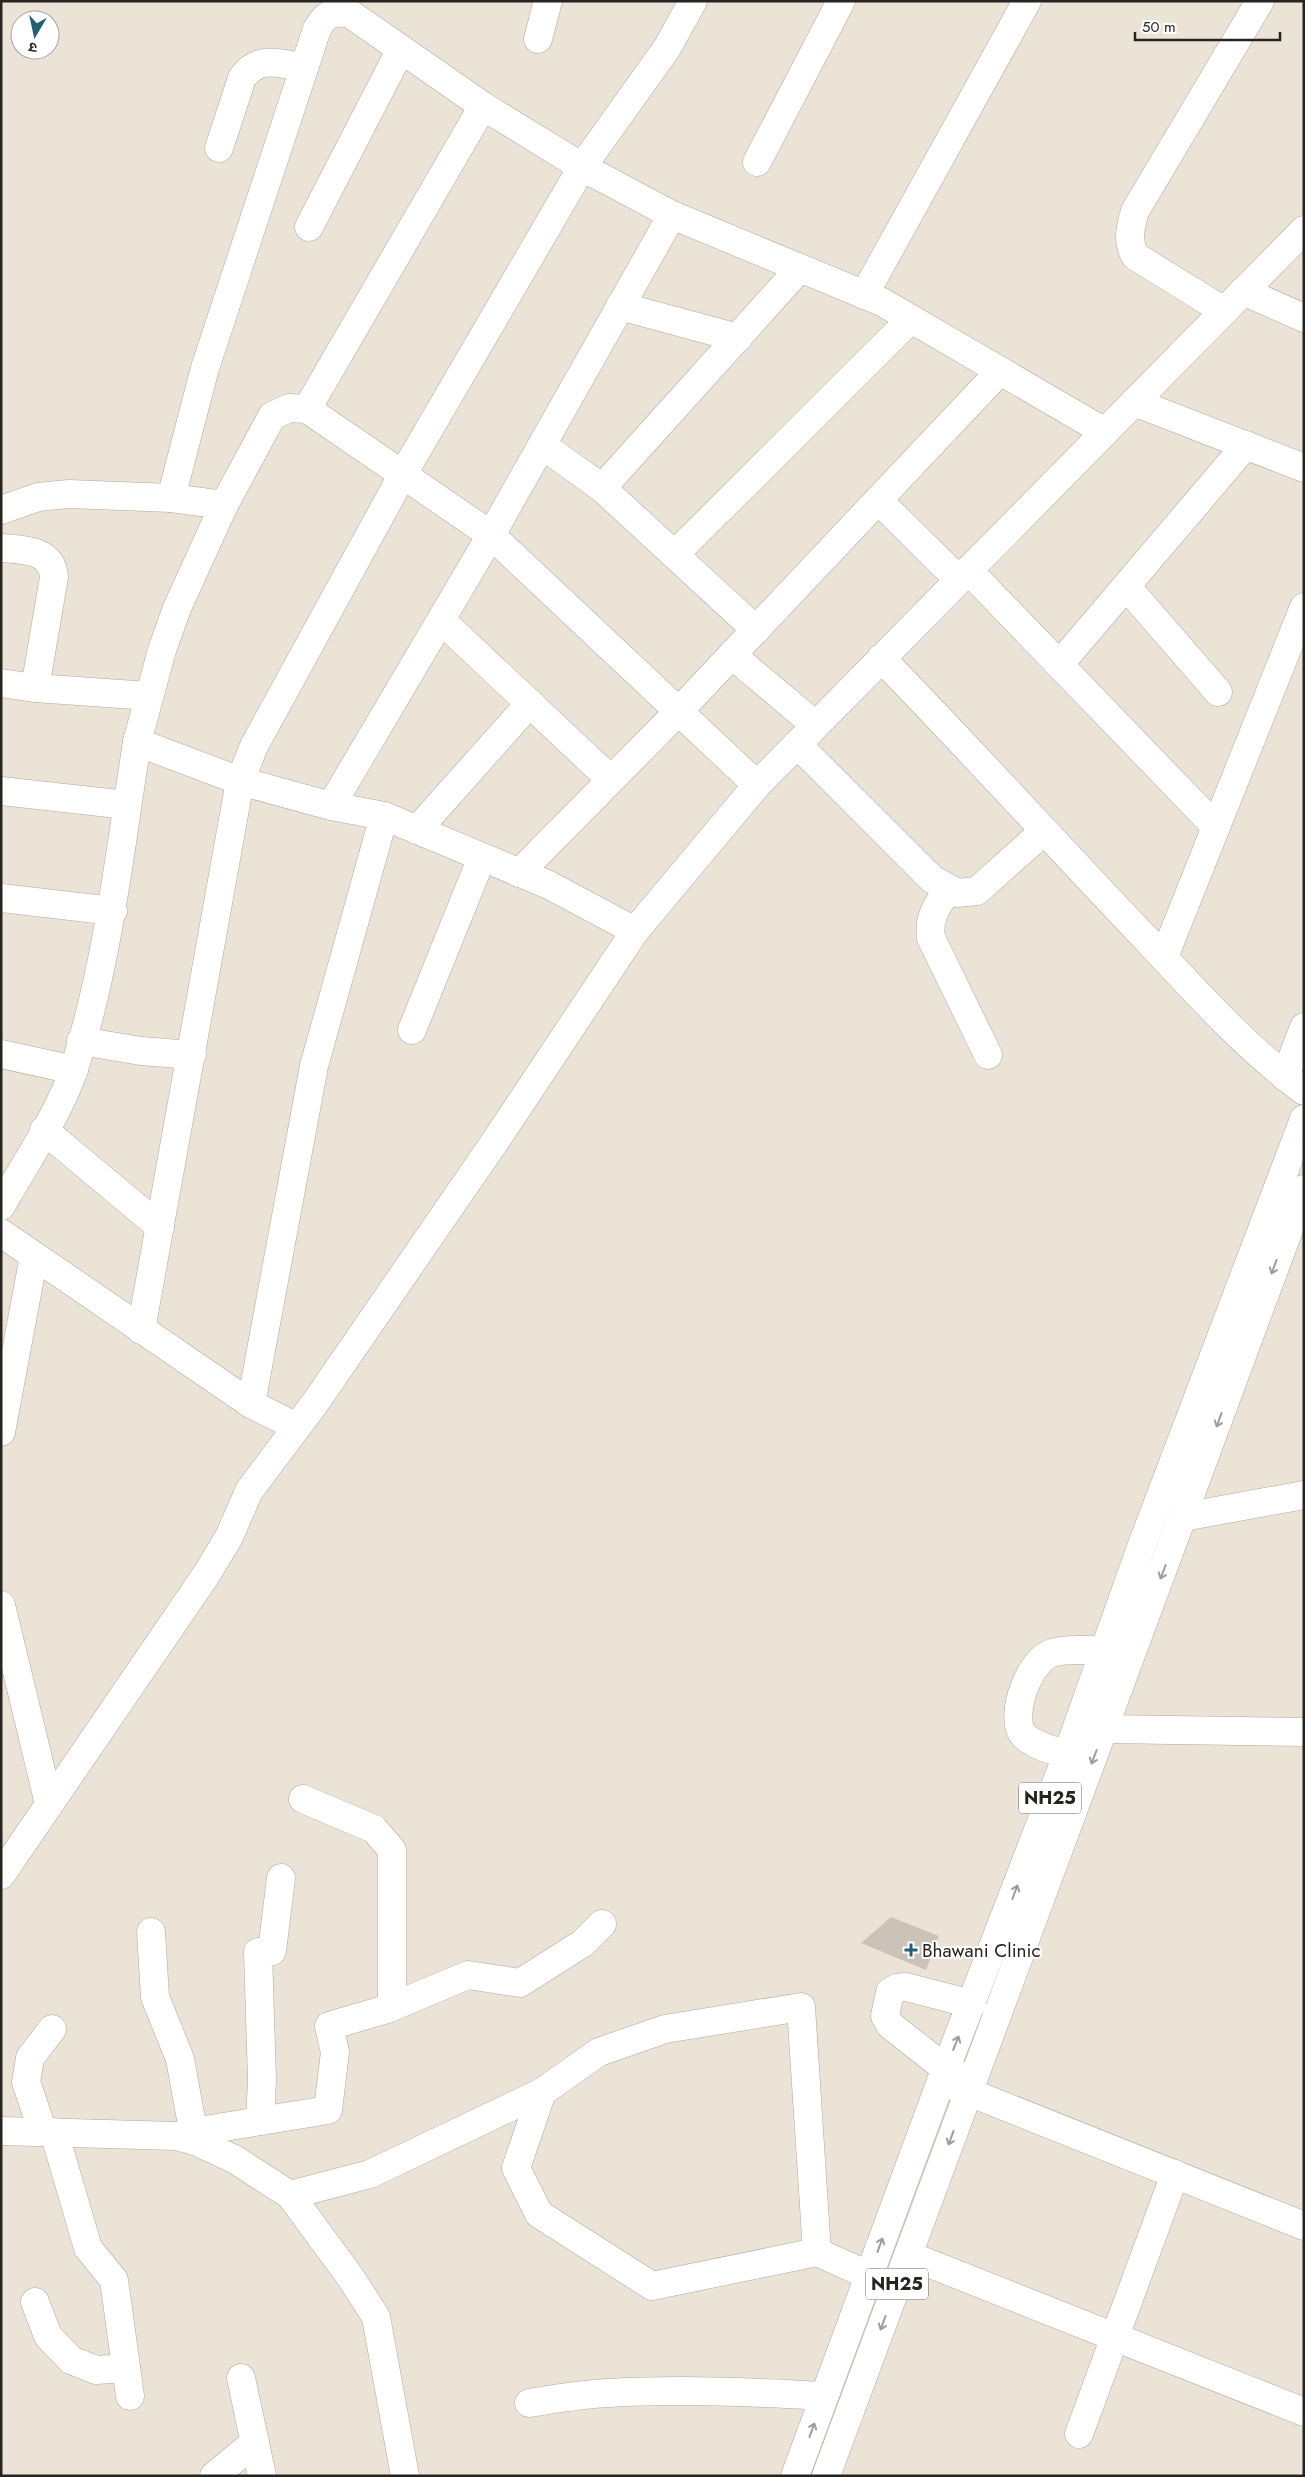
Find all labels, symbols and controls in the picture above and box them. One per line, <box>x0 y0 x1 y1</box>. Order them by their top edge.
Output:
north arrow <box>10 10 60 60</box>
scale bar <box>1135 10 1280 42</box>
text: 50 m <box>1142 16 1176 38</box>
text: उ <box>27 37 39 58</box>
one-way arrow <box>1269 1259 1278 1274</box>
one-way arrow <box>1214 1411 1223 1427</box>
one-way arrow <box>1158 1564 1167 1579</box>
one-way arrow <box>1088 1749 1098 1764</box>
road number: NH25 <box>1019 1782 1081 1814</box>
one-way arrow <box>1010 1885 1020 1900</box>
place label: Bhawani Clinic <box>922 1937 1041 1964</box>
marker: Bhawani Clinic <box>904 1943 918 1957</box>
one-way arrow <box>952 2036 961 2052</box>
one-way arrow <box>946 2129 955 2145</box>
one-way arrow <box>876 2237 885 2253</box>
road number: NH25 <box>866 2268 928 2300</box>
one-way arrow <box>878 2315 887 2330</box>
one-way arrow <box>807 2422 817 2438</box>

